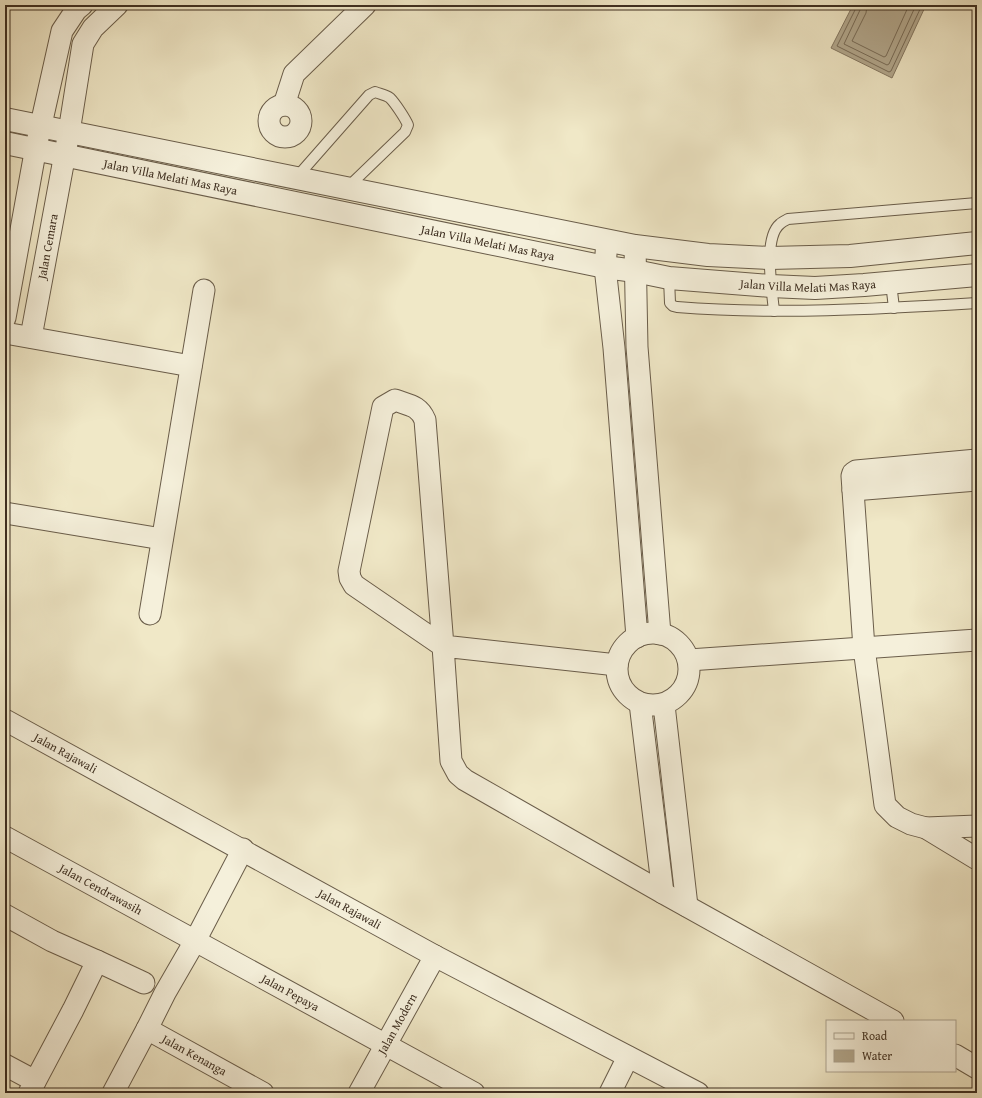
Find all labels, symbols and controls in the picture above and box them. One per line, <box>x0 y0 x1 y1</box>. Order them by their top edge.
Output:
street label: Jalan Villa Melati Mas Raya <box>100 154 239 199</box>
street label: Jalan Cemara <box>33 212 62 282</box>
street label: Jalan Villa Melati Mas Raya <box>418 220 557 264</box>
street label: Jalan Villa Melati Mas Raya <box>737 274 877 296</box>
street label: Jalan Rajawali <box>29 728 101 777</box>
street label: Jalan Cendrawasih <box>55 858 146 919</box>
street label: Jalan Rajawali <box>313 883 385 933</box>
street label: Jalan Pepaya <box>257 969 323 1015</box>
street label: Jalan Modern <box>372 990 421 1059</box>
legend <box>826 1020 956 1072</box>
text: Road <box>862 1027 888 1044</box>
street label: Jalan Kenanga <box>157 1029 230 1080</box>
text: Water <box>862 1047 892 1064</box>

